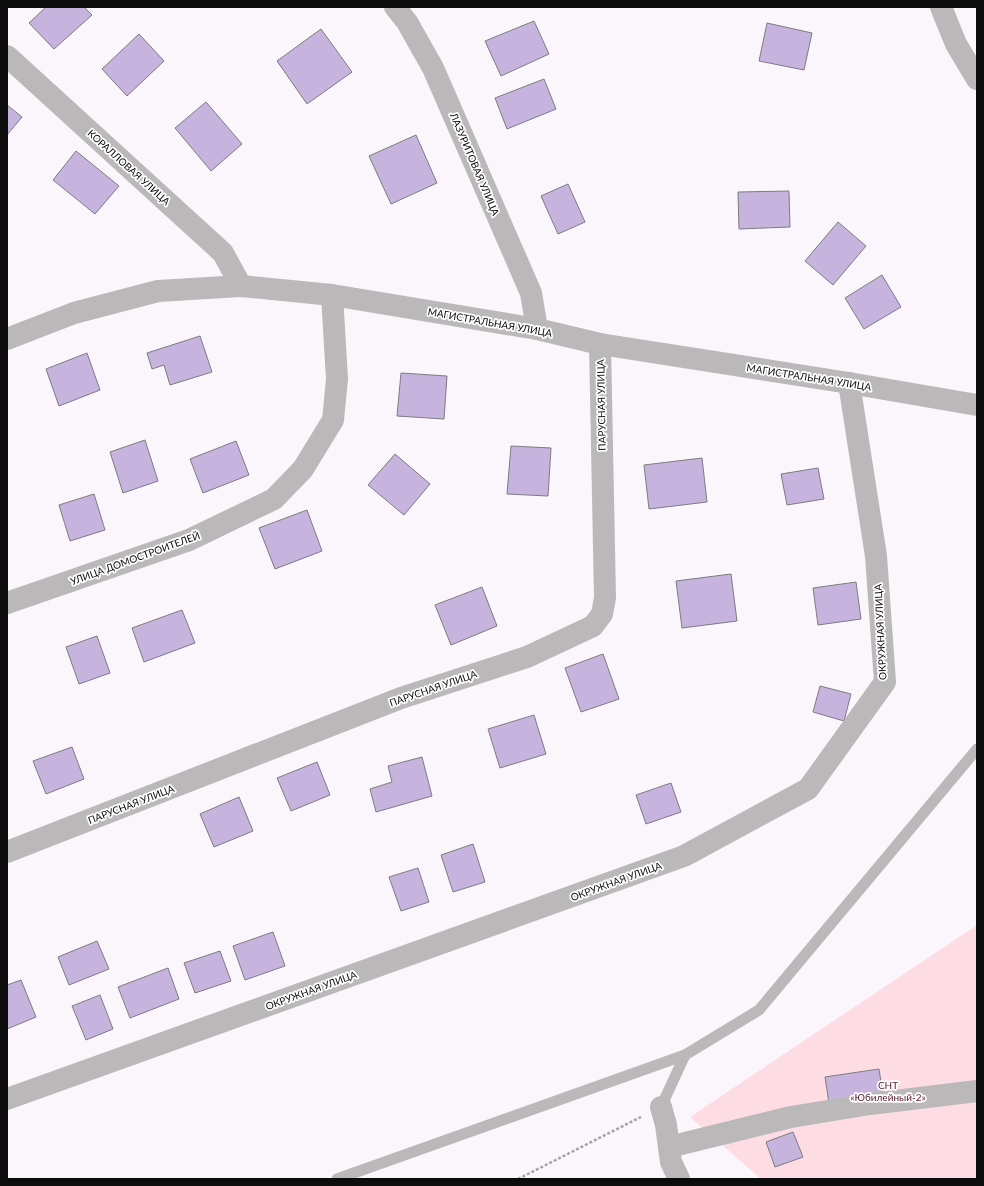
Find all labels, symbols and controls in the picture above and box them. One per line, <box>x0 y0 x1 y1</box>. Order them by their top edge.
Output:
street label: ЛАЗУРИТОВАЯ УЛИЦА <box>447 110 502 217</box>
street label: КОРАЛЛОВАЯ УЛИЦА <box>85 127 173 207</box>
street label: МАГИСТРАЛЬНАЯ УЛИЦА <box>427 305 553 339</box>
street label: ПАРУСНАЯ УЛИЦА <box>594 359 608 451</box>
street label: МАГИСТРАЛЬНАЯ УЛИЦА <box>746 361 872 393</box>
street label: УЛИЦА ДОМОСТРОИТЕЛЕЙ <box>68 529 202 587</box>
street label: ОКРУЖНАЯ УЛИЦА <box>871 583 889 680</box>
street label: ПАРУСНАЯ УЛИЦА <box>388 667 478 709</box>
street label: ПАРУСНАЯ УЛИЦА <box>86 782 176 826</box>
street label: ОКРУЖНАЯ УЛИЦА <box>569 859 663 903</box>
street label: ОКРУЖНАЯ УЛИЦА <box>264 968 358 1012</box>
park label: СНТ «Юбилейный-2» <box>850 1079 926 1103</box>

